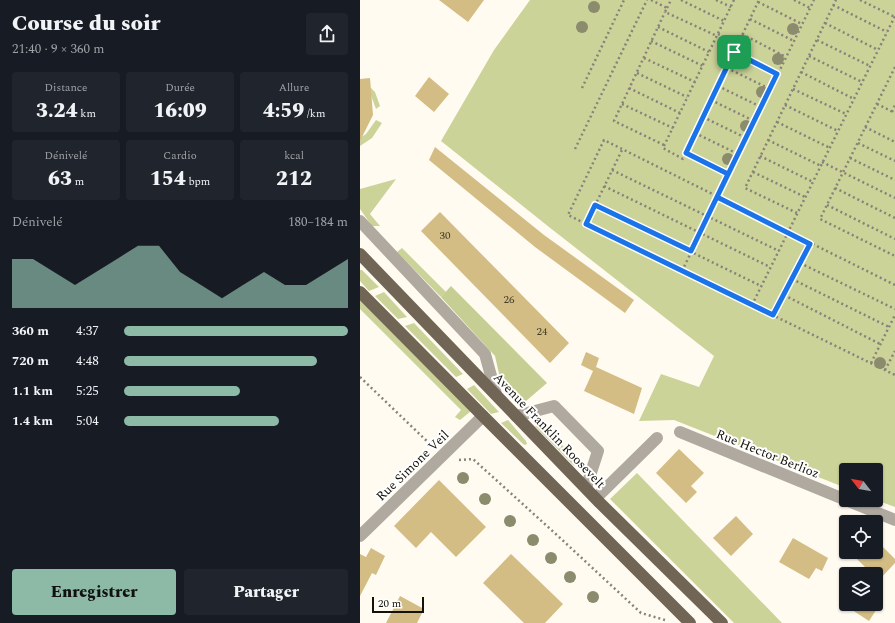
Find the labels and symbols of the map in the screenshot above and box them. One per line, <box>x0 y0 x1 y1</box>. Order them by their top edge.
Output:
pin <box>717 35 751 69</box>
house number: 30 <box>440 227 451 244</box>
house number: 26 <box>504 291 515 308</box>
house number: 24 <box>537 323 548 340</box>
street label: Avenue Franklin Roosevelt <box>488 368 610 493</box>
street label: Rue Hector Berlioz <box>713 424 822 484</box>
street label: Rue Simone Veil <box>372 425 454 506</box>
north arrow <box>839 463 883 507</box>
scale bar <box>372 595 424 614</box>

